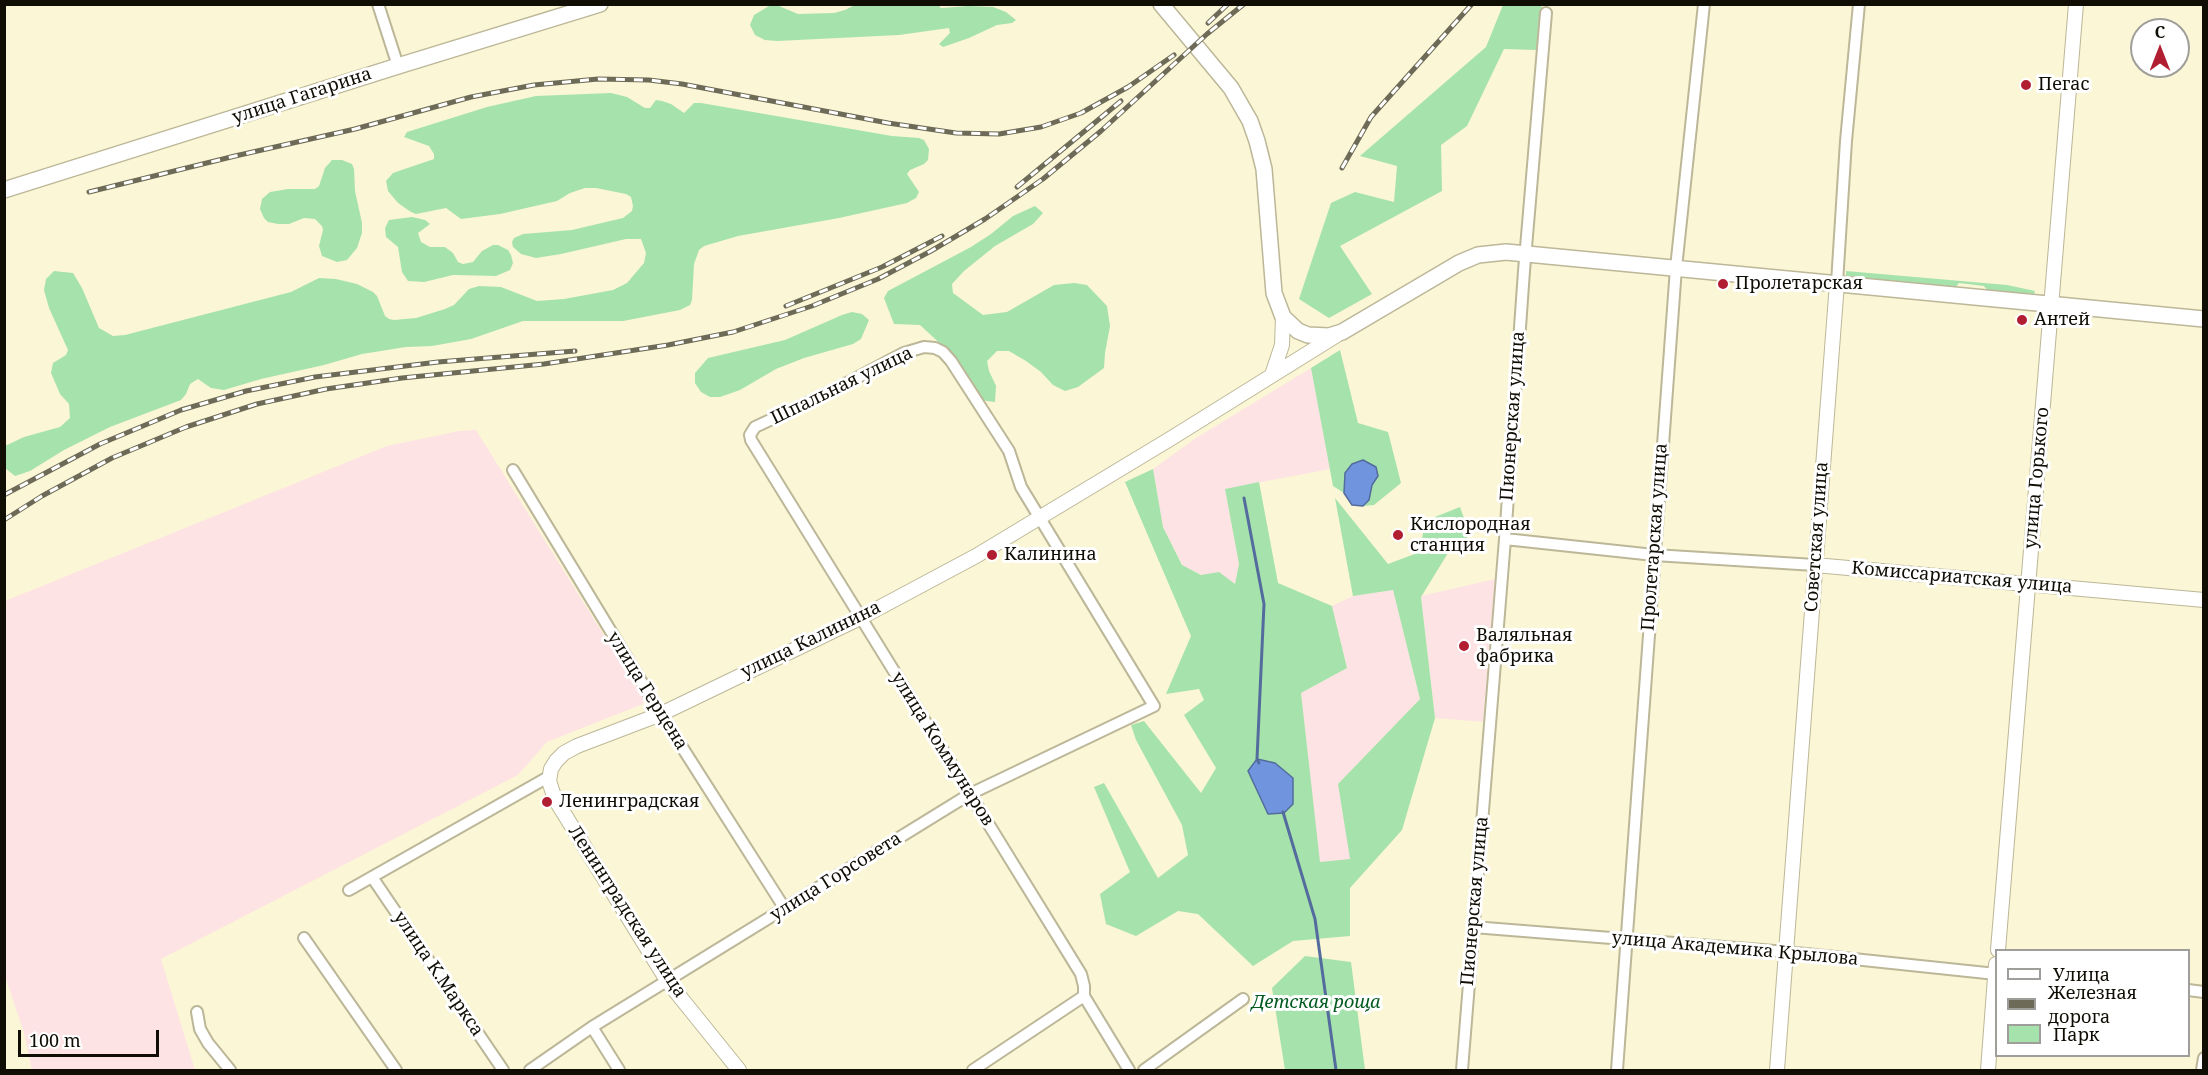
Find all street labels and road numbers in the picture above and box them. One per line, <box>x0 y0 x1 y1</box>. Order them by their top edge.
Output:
street label: улица Гагарина <box>230 63 374 129</box>
street label: Пионерская улица <box>1496 330 1530 502</box>
street label: Шпальная улица <box>768 342 916 430</box>
street label: улица Горького <box>2020 406 2054 550</box>
street label: Пролетарская улица <box>1638 442 1672 632</box>
street label: Советская улица <box>1801 461 1833 613</box>
street label: Комиссариатская улица <box>1851 558 2073 598</box>
street label: улица Калинина <box>738 597 884 683</box>
street label: улица Герцена <box>602 628 692 754</box>
street label: улица Коммунаров <box>886 668 998 830</box>
street label: Пионерская улица <box>1457 815 1493 987</box>
street label: Ленинградская улица <box>563 822 691 1002</box>
street label: улица Горсовета <box>766 828 906 926</box>
street label: улица К.Маркса <box>388 907 488 1041</box>
street label: улица Академика Крылова <box>1611 927 1859 971</box>

